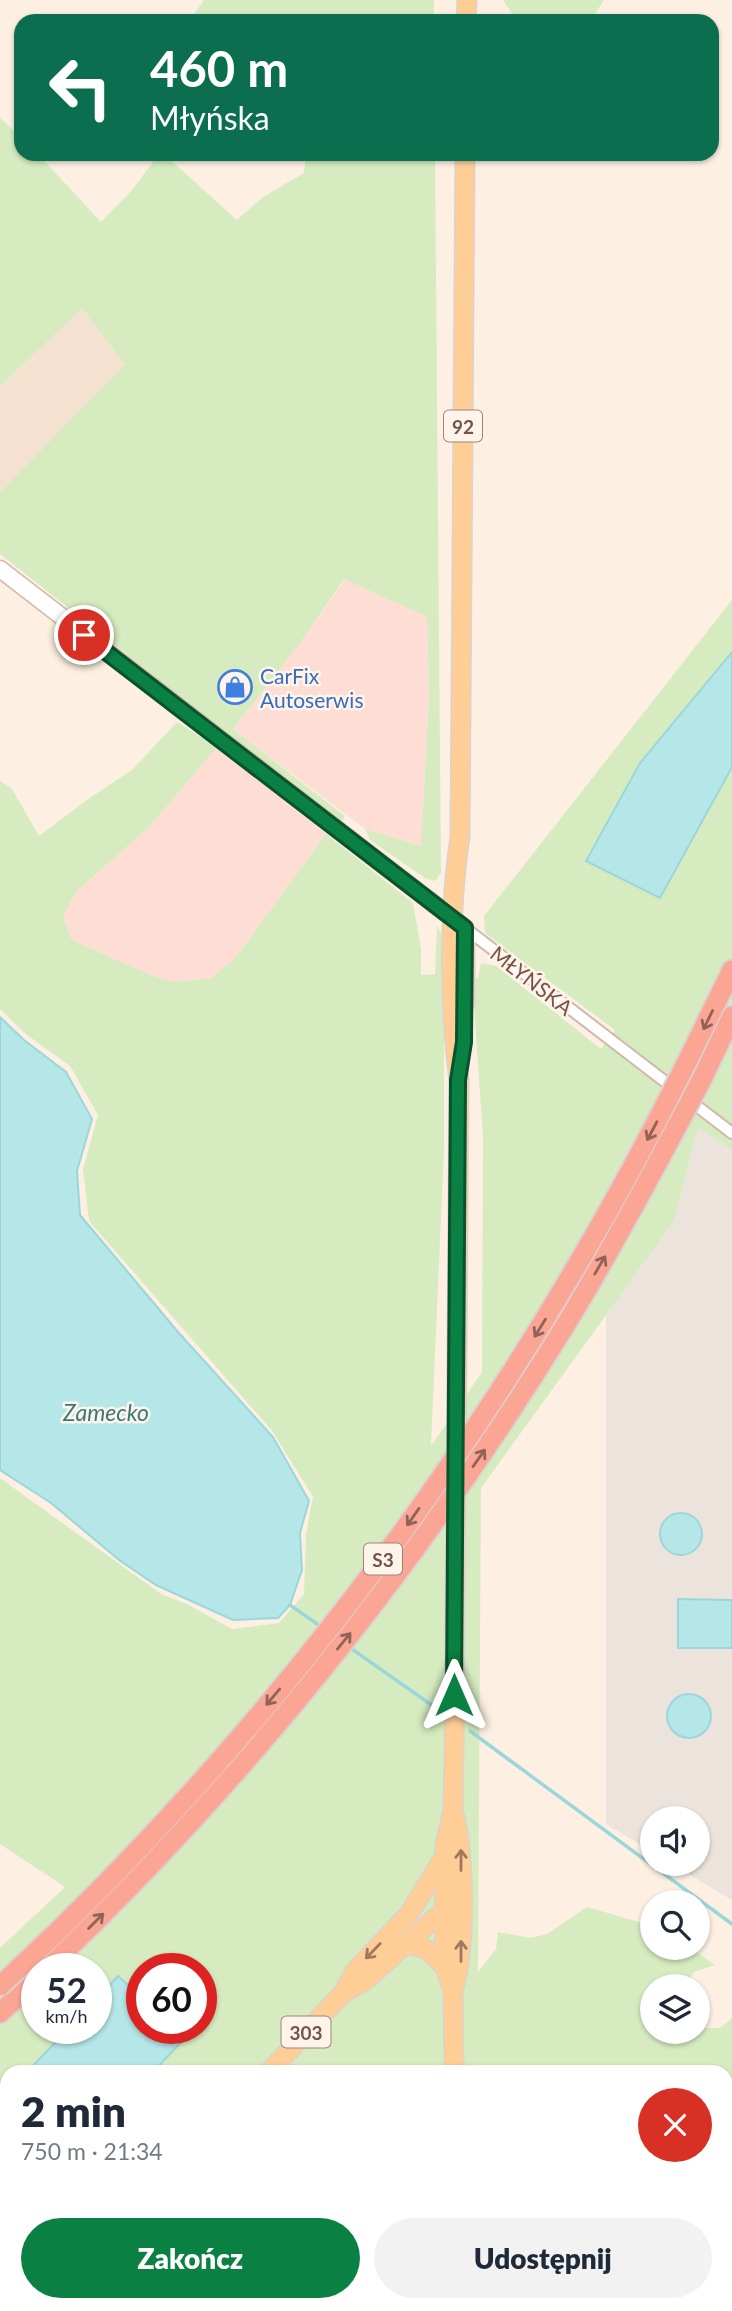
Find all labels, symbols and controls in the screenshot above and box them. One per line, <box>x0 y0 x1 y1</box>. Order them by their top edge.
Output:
text: 460 m <box>150 39 288 97</box>
icon: left <box>35 42 126 133</box>
text: Młyńska <box>150 98 270 137</box>
road number: 92 <box>444 410 482 442</box>
pin <box>54 605 114 665</box>
icon: arrive <box>65 616 103 654</box>
place label: CarFix Autoserwis <box>260 663 364 712</box>
shop icon: CarFix Autoserwis <box>216 668 254 706</box>
street label: MŁYŃSKA <box>486 940 579 1020</box>
one-way arrow <box>700 1009 714 1030</box>
one-way arrow <box>645 1120 659 1141</box>
one-way arrow <box>594 1255 607 1276</box>
one-way arrow <box>532 1318 546 1338</box>
water label: Zamecko <box>62 1398 149 1426</box>
one-way arrow <box>472 1449 486 1468</box>
one-way arrow <box>406 1507 420 1526</box>
road number: S3 <box>364 1544 402 1574</box>
one-way arrow <box>336 1632 352 1650</box>
position arrow <box>417 1658 491 1732</box>
one-way arrow <box>265 1688 281 1706</box>
map controls <box>640 1806 710 2044</box>
button: sound <box>640 1806 710 1876</box>
one-way arrow <box>454 1848 468 1871</box>
button: search <box>640 1890 710 1960</box>
one-way arrow <box>87 1913 104 1930</box>
one-way arrow <box>454 1940 467 1963</box>
one-way arrow <box>365 1943 382 1960</box>
speed limit sign: 60 <box>126 1953 217 2044</box>
text: 52 <box>46 1968 87 2010</box>
button: layers <box>640 1974 710 2044</box>
text: km/h <box>45 2005 88 2027</box>
road number: 303 <box>282 2016 330 2048</box>
text: 2 min <box>21 2086 126 2136</box>
button: close <box>638 2088 712 2162</box>
text: 750 m · 21:34 <box>21 2137 163 2165</box>
button: Zakończ <box>21 2218 360 2298</box>
button: Udostępnij <box>374 2218 712 2298</box>

